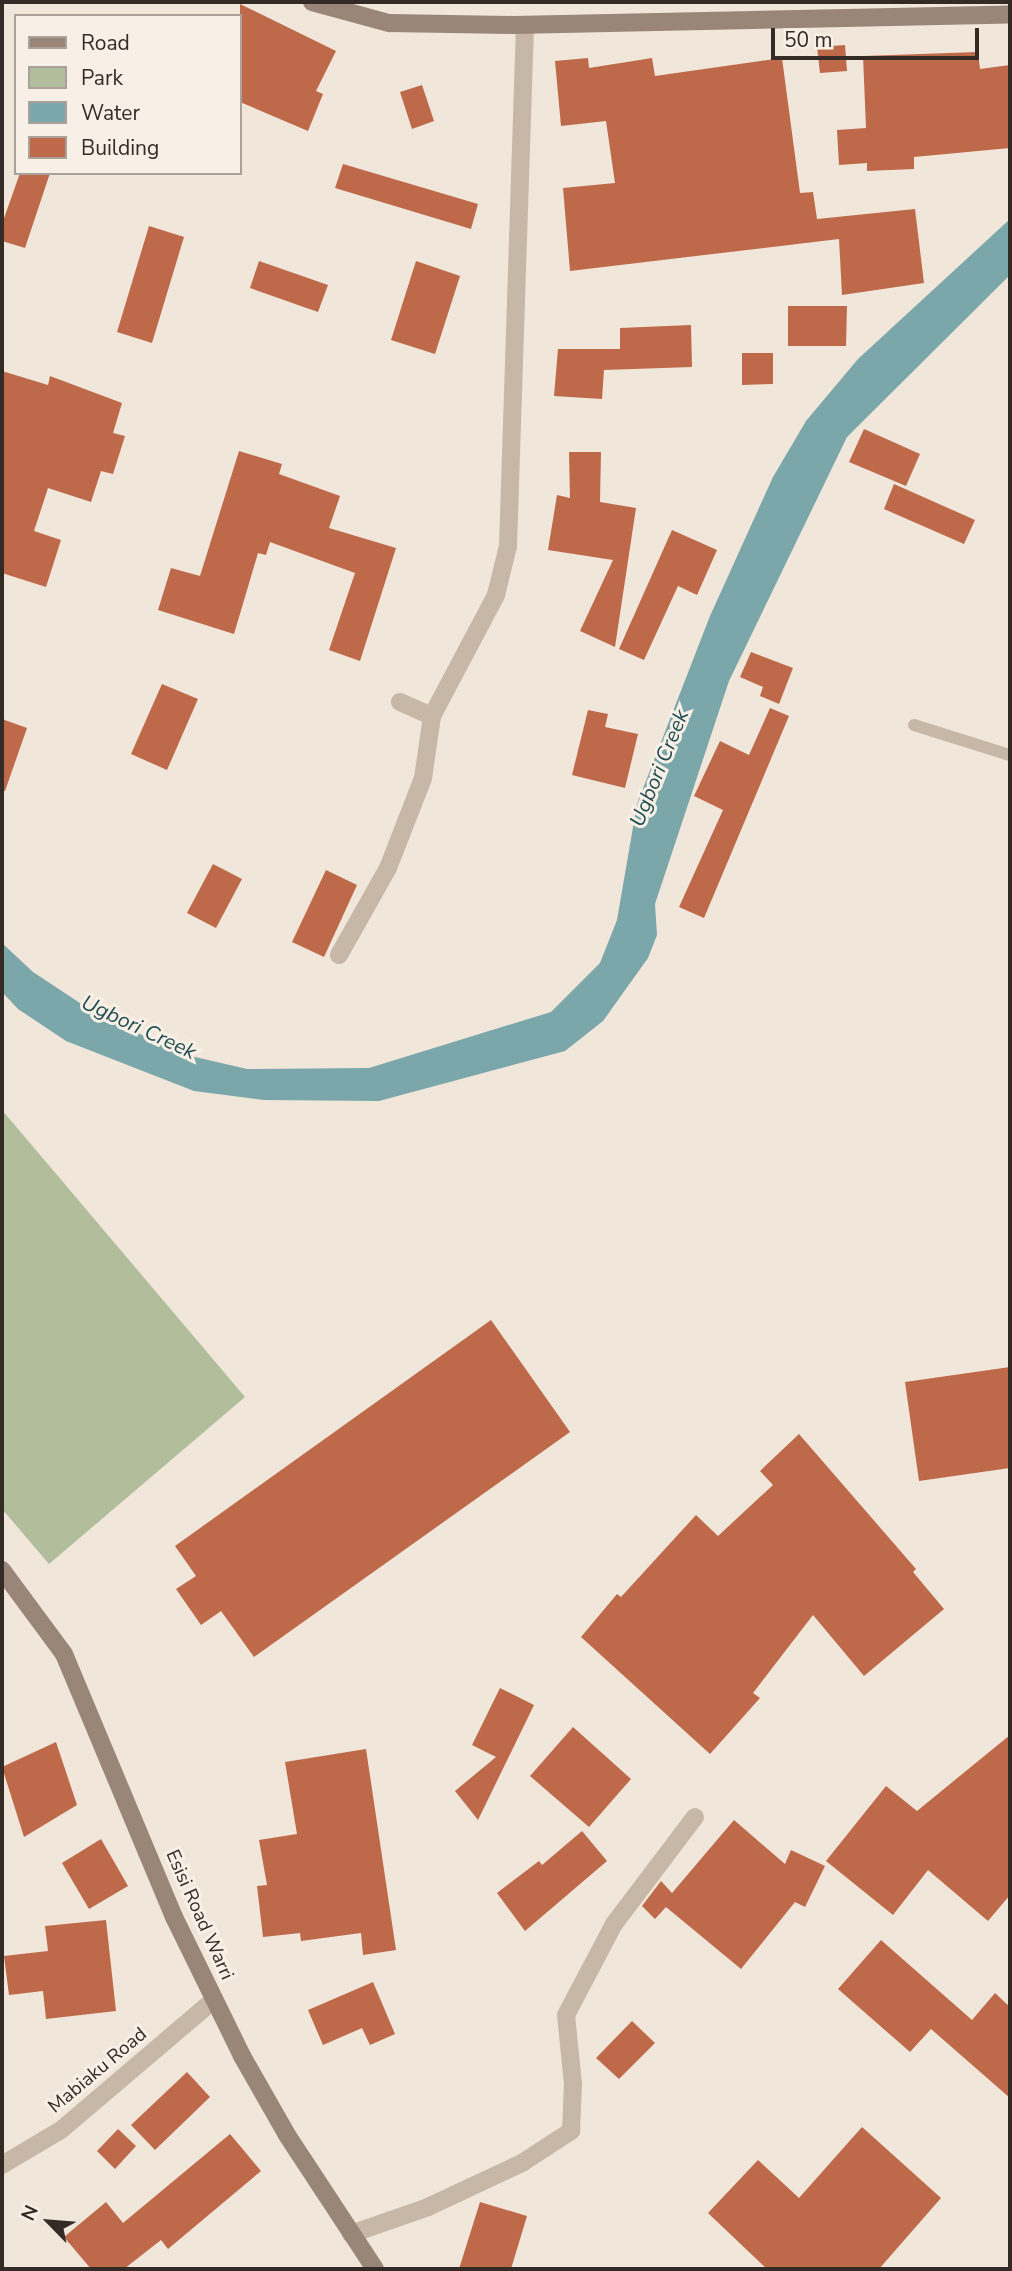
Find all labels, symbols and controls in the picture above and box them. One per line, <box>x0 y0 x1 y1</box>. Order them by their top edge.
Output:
legend <box>14 14 242 175</box>
scale bar <box>774 14 982 58</box>
text: 50 m <box>784 26 833 54</box>
text: Road <box>81 29 130 57</box>
text: Park <box>81 64 123 92</box>
text: Water <box>81 99 140 127</box>
text: Building <box>81 134 159 162</box>
water label: Ugbori Creek <box>624 706 694 830</box>
water label: Ugbori Creek <box>78 989 200 1065</box>
street label: Esisi Road Warri <box>160 1846 238 1984</box>
street label: Mabiaku Road <box>44 2023 152 2119</box>
north arrow <box>14 2187 84 2257</box>
text: N <box>15 2201 45 2225</box>

